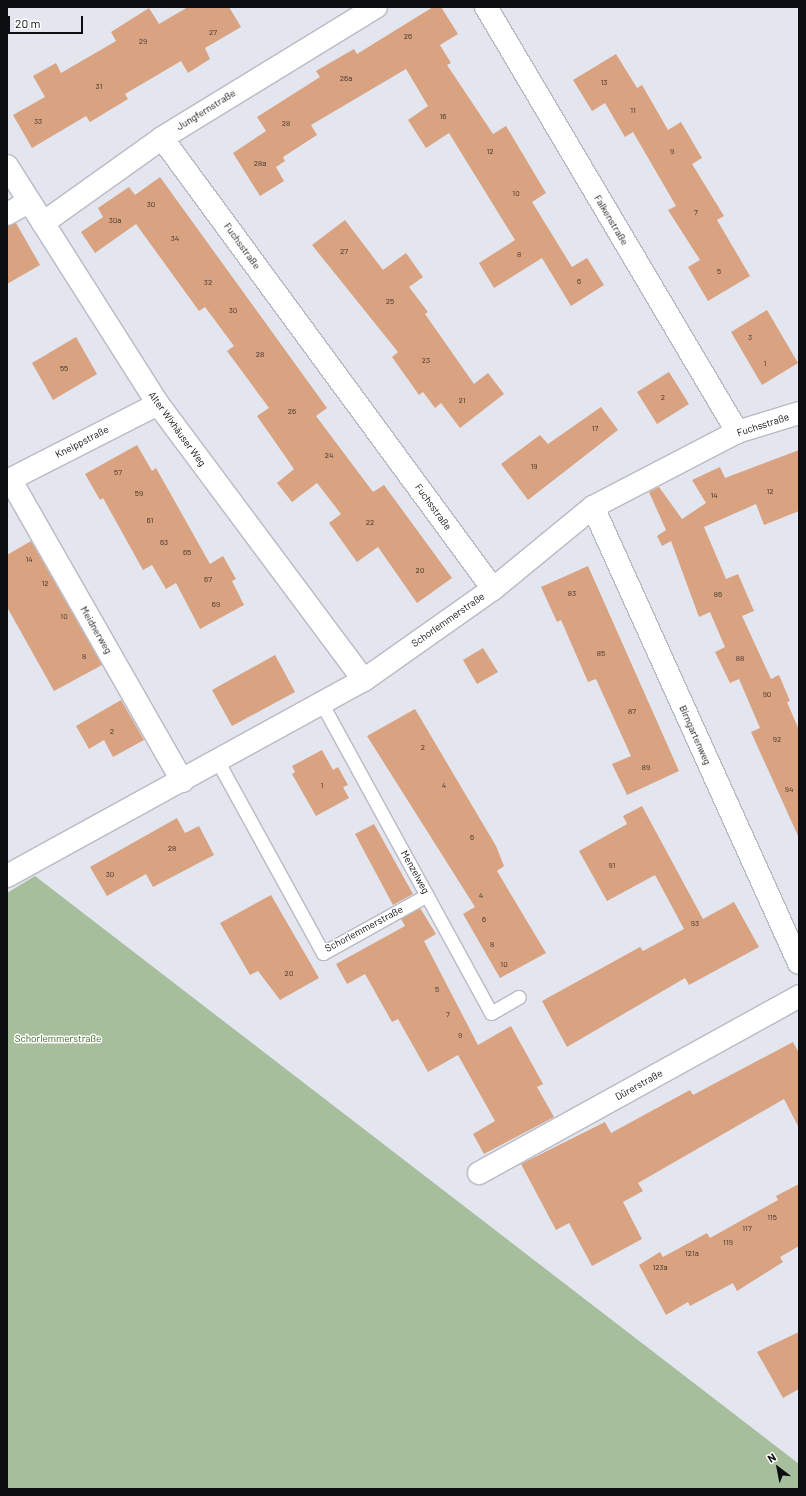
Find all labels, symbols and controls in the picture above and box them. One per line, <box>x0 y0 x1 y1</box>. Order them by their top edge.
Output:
scale bar <box>10 8 85 34</box>
text: 20 m <box>15 16 41 30</box>
house number: 27 <box>209 28 217 38</box>
house number: 26 <box>404 32 412 42</box>
house number: 29 <box>139 37 147 47</box>
house number: 26a <box>340 74 352 84</box>
house number: 13 <box>601 78 607 88</box>
house number: 31 <box>96 82 102 92</box>
street label: Jungfernstraße <box>174 87 238 133</box>
house number: 11 <box>630 106 636 116</box>
house number: 16 <box>440 112 446 122</box>
house number: 33 <box>34 117 42 127</box>
house number: 28 <box>282 119 290 129</box>
house number: 12 <box>486 147 494 157</box>
house number: 9 <box>670 147 674 157</box>
house number: 28a <box>254 159 266 169</box>
house number: 10 <box>512 189 520 199</box>
street label: Falkenstraße <box>591 193 631 247</box>
house number: 30 <box>147 200 155 210</box>
house number: 7 <box>694 208 698 218</box>
house number: 30a <box>109 216 121 226</box>
street label: Fuchsstraße <box>221 221 263 271</box>
house number: 34 <box>171 234 179 244</box>
house number: 27 <box>340 247 348 257</box>
house number: 8 <box>517 250 521 260</box>
house number: 5 <box>717 267 721 277</box>
house number: 6 <box>577 277 581 287</box>
house number: 32 <box>204 278 212 288</box>
house number: 25 <box>386 297 394 307</box>
house number: 30 <box>229 306 237 316</box>
house number: 3 <box>748 333 752 343</box>
house number: 28 <box>256 350 264 360</box>
house number: 23 <box>422 356 430 366</box>
house number: 1 <box>764 359 766 369</box>
house number: 55 <box>60 364 68 374</box>
street label: Alter Wixhäuser Weg <box>146 389 208 469</box>
house number: 2 <box>661 393 665 403</box>
house number: 21 <box>459 396 465 406</box>
house number: 26 <box>288 407 296 417</box>
street label: Fuchsstraße <box>735 411 791 439</box>
street label: Kneippstraße <box>53 423 111 461</box>
house number: 17 <box>592 424 598 434</box>
house number: 24 <box>325 451 333 461</box>
house number: 19 <box>531 462 537 472</box>
house number: 57 <box>114 468 122 478</box>
street label: Fuchsstraße <box>412 482 454 532</box>
house number: 12 <box>766 487 774 497</box>
house number: 59 <box>135 489 143 499</box>
house number: 14 <box>710 491 718 501</box>
house number: 61 <box>147 516 153 526</box>
house number: 22 <box>366 518 374 528</box>
house number: 63 <box>160 538 168 548</box>
house number: 65 <box>183 548 191 558</box>
house number: 14 <box>25 555 33 565</box>
house number: 20 <box>416 566 424 576</box>
house number: 67 <box>204 575 212 585</box>
house number: 12 <box>41 579 49 589</box>
house number: 83 <box>568 589 576 599</box>
street label: Schorlemmerstraße <box>409 590 487 650</box>
house number: 86 <box>714 590 722 600</box>
house number: 69 <box>212 600 220 610</box>
street label: Meidnerweg <box>78 604 114 656</box>
house number: 10 <box>60 612 68 622</box>
house number: 85 <box>597 649 605 659</box>
house number: 8 <box>82 652 86 662</box>
house number: 88 <box>736 654 744 664</box>
house number: 90 <box>763 690 771 700</box>
street label: Birngartenweg <box>677 703 713 767</box>
house number: 87 <box>628 707 636 717</box>
house number: 2 <box>110 727 114 737</box>
house number: 92 <box>773 735 781 745</box>
house number: 2 <box>421 743 425 753</box>
house number: 89 <box>642 763 650 773</box>
house number: 1 <box>321 781 323 791</box>
house number: 4 <box>442 781 446 791</box>
house number: 94 <box>785 785 793 795</box>
house number: 6 <box>470 833 474 843</box>
house number: 28 <box>168 844 176 854</box>
street label: Menzelweg <box>398 848 432 896</box>
house number: 91 <box>609 861 615 871</box>
house number: 30 <box>106 870 114 880</box>
house number: 4 <box>479 891 483 901</box>
street label: Schorlemmerstraße <box>323 903 405 955</box>
house number: 6 <box>482 915 486 925</box>
house number: 93 <box>691 919 699 929</box>
house number: 8 <box>490 940 494 950</box>
house number: 10 <box>500 960 508 970</box>
house number: 20 <box>285 969 293 979</box>
house number: 5 <box>435 985 439 995</box>
house number: 7 <box>446 1010 450 1020</box>
house number: 9 <box>458 1031 462 1041</box>
park label: Schorlemmerstraße <box>15 1033 101 1045</box>
street label: Dürerstraße <box>613 1067 665 1103</box>
house number: 115 <box>767 1213 777 1223</box>
house number: 117 <box>742 1224 752 1234</box>
house number: 119 <box>723 1238 733 1248</box>
house number: 121a <box>685 1249 699 1259</box>
house number: 123a <box>652 1263 668 1273</box>
north arrow <box>758 1448 798 1488</box>
text: N <box>765 1450 778 1465</box>

